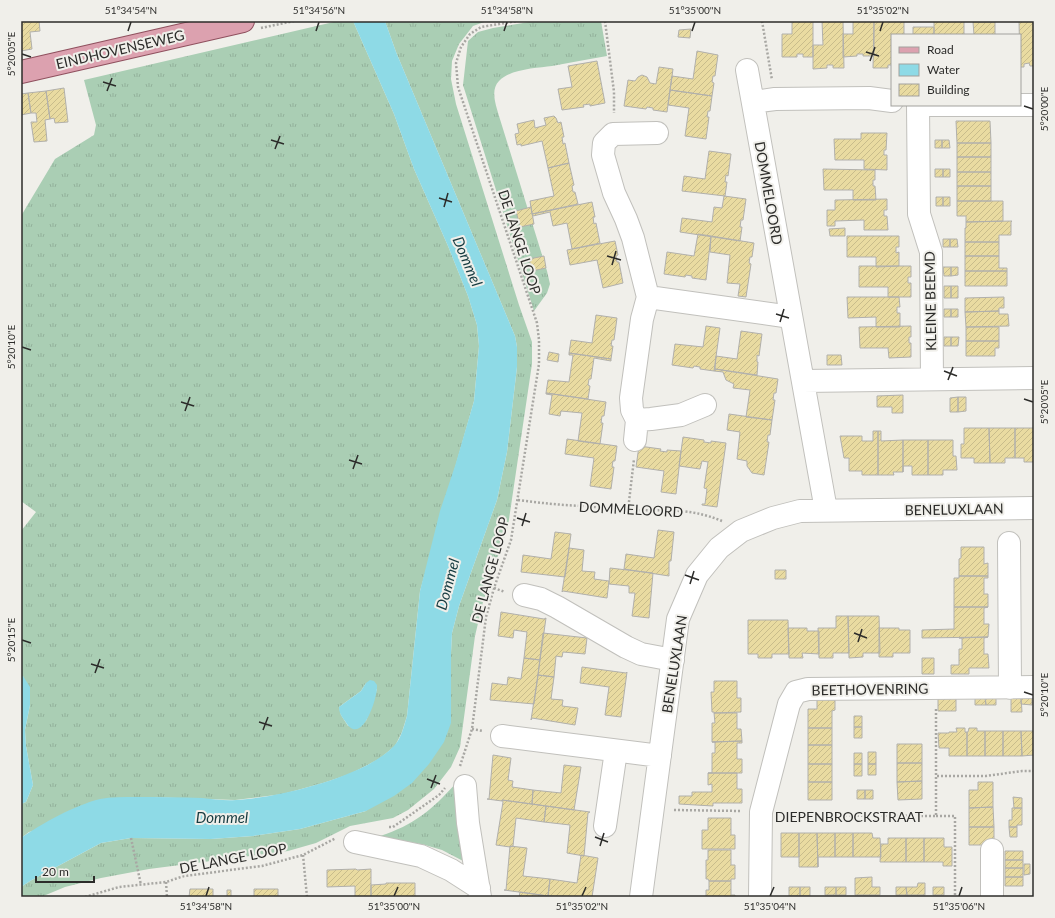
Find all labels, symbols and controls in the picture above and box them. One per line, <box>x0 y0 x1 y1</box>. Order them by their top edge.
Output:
text: 51°34'54"N <box>105 4 157 16</box>
text: 51°34'56"N <box>293 4 345 16</box>
text: 51°34'58"N <box>481 4 533 16</box>
text: 51°35'00"N <box>669 4 721 16</box>
text: 51°35'02"N <box>857 4 909 16</box>
street label: EINDHOVENSEWEG <box>54 26 186 72</box>
text: 5°20'05"E <box>5 31 17 76</box>
legend <box>891 34 1021 106</box>
text: Road <box>927 42 954 57</box>
text: Water <box>927 62 960 77</box>
text: Building <box>927 82 970 97</box>
text: 5°20'00"E <box>1038 86 1050 131</box>
street label: DOMMELOORD <box>752 140 786 246</box>
street label: DE LANGE LOOP <box>495 187 545 297</box>
water label: Dommel <box>449 233 487 289</box>
street label: KLEINE BEEMD <box>921 251 939 351</box>
text: 5°20'10"E <box>5 324 17 369</box>
text: 5°20'05"E <box>1038 379 1050 424</box>
street label: DOMMELOORD <box>578 498 684 520</box>
street label: BENELUXLAAN <box>904 500 1004 518</box>
street label: DE LANGE LOOP <box>468 515 512 625</box>
water label: Dommel <box>432 556 463 612</box>
street label: BENELUXLAAN <box>658 614 690 714</box>
text: 5°20'15"E <box>5 617 17 662</box>
text: 5°20'10"E <box>1038 672 1050 717</box>
street label: BEETHOVENRING <box>811 679 929 699</box>
water label: Dommel <box>196 808 249 826</box>
street label: DIEPENBROCKSTRAAT <box>775 808 924 825</box>
street label: DE LANGE LOOP <box>178 839 288 877</box>
scale bar <box>36 858 94 884</box>
text: 20 m <box>42 864 69 879</box>
text: 51°34'58"N <box>180 900 232 912</box>
text: 51°35'00"N <box>368 900 420 912</box>
text: 51°35'02"N <box>556 900 608 912</box>
text: 51°35'04"N <box>744 900 796 912</box>
text: 51°35'06"N <box>933 900 985 912</box>

